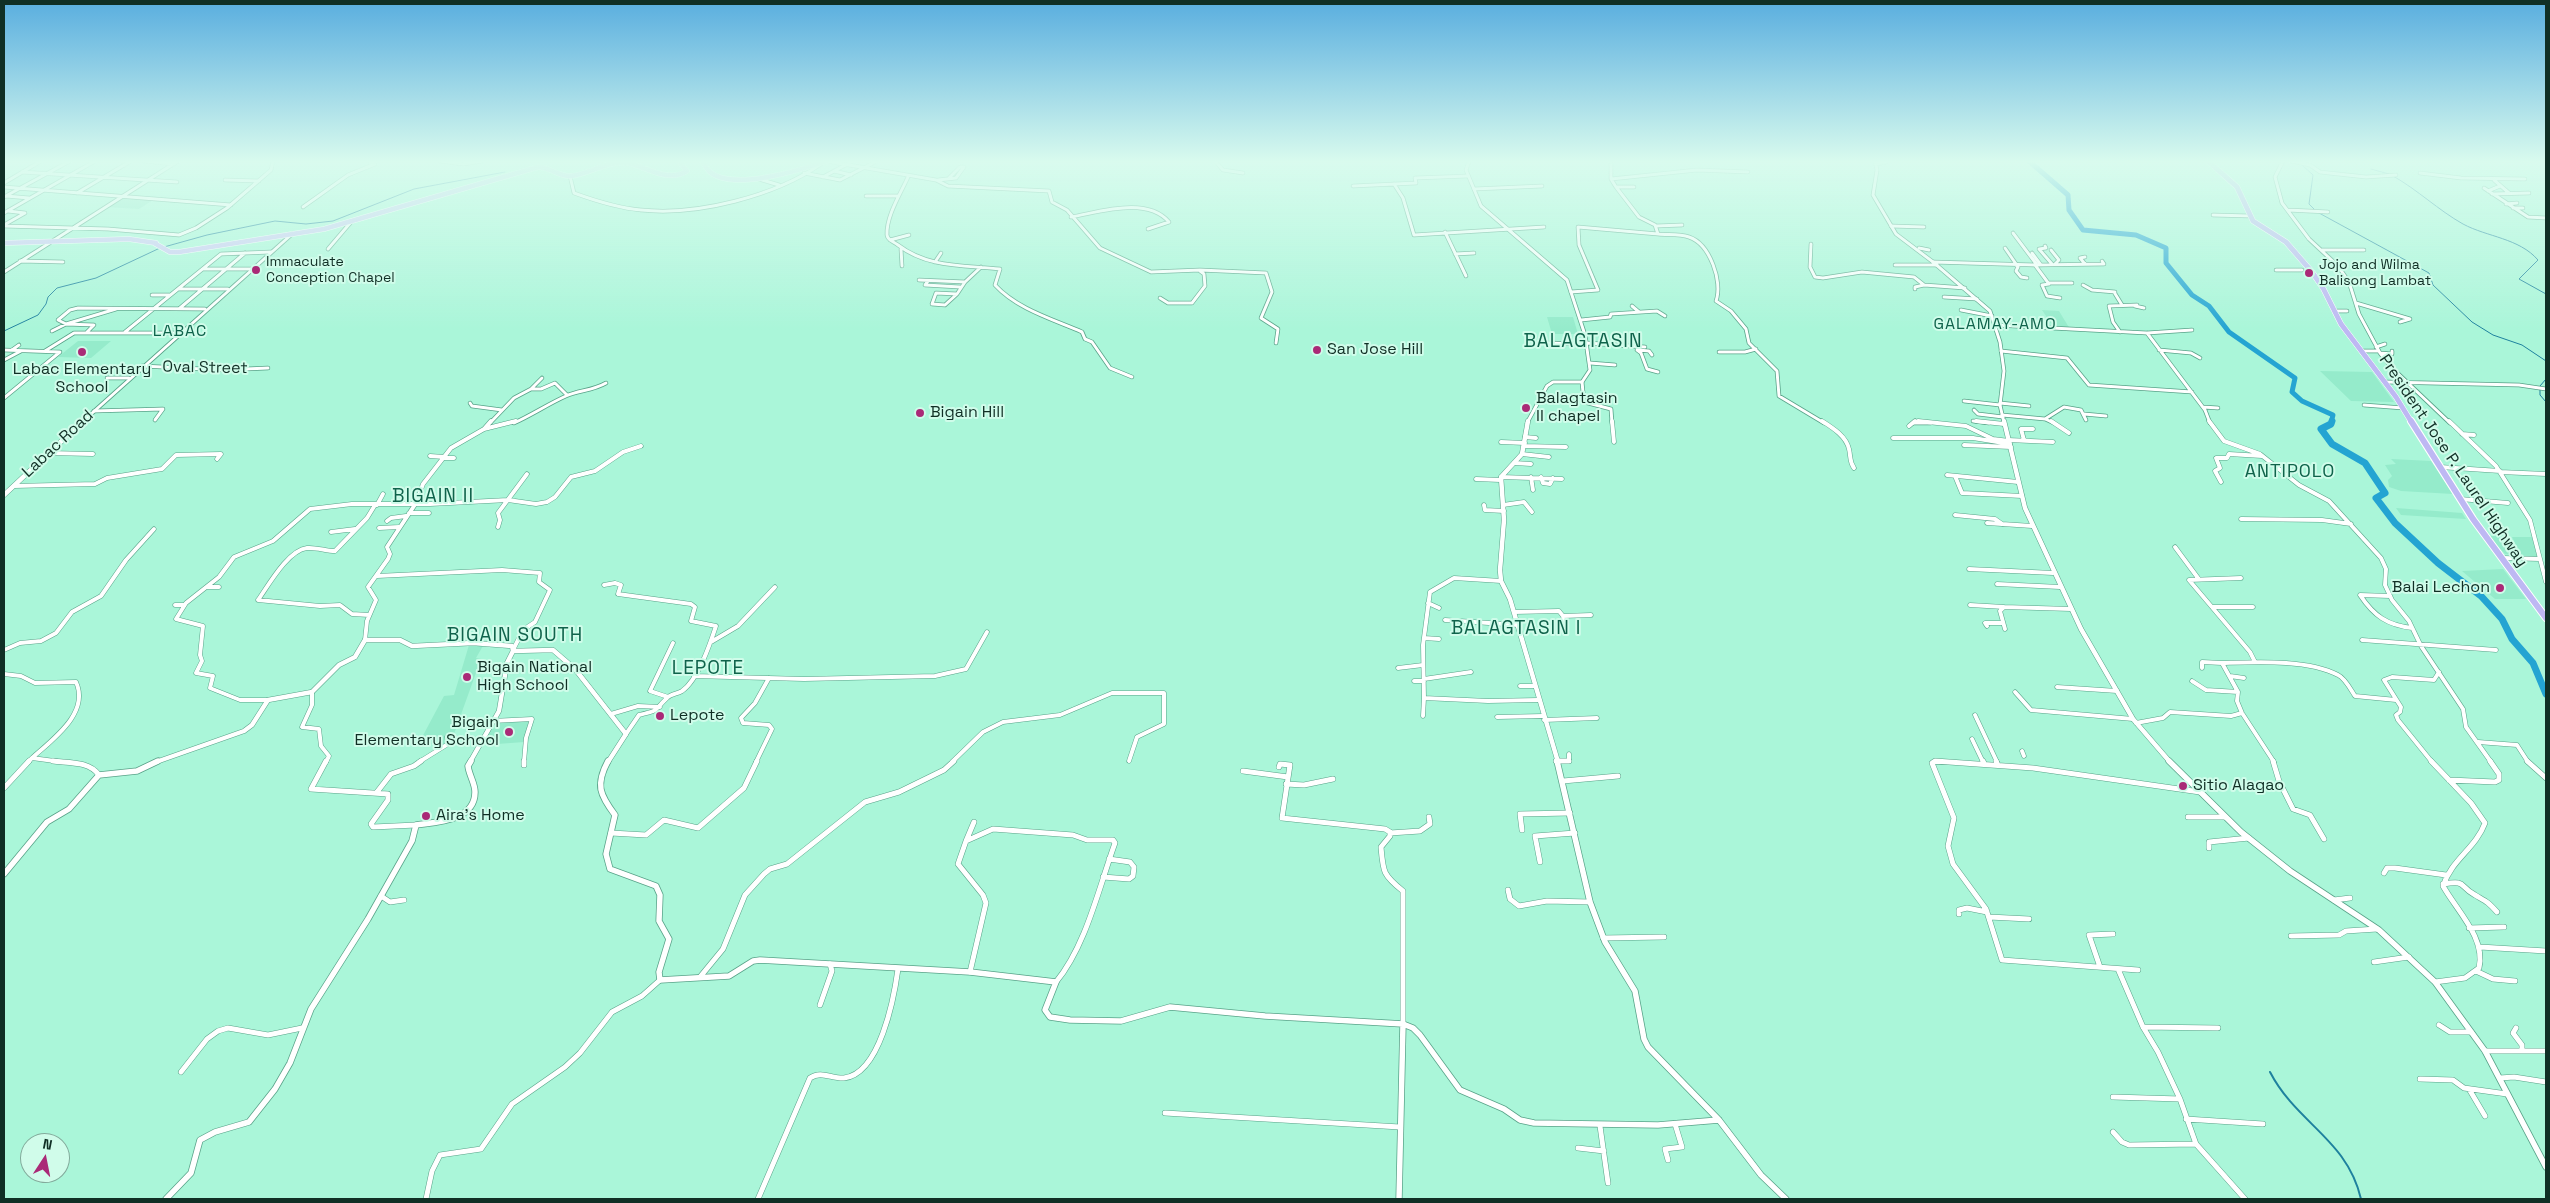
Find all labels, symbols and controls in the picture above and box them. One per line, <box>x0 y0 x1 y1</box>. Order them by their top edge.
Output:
place label: Immaculate Conception Chapel <box>266 254 395 286</box>
place label: Jojo and Wilma Balisong Lambat <box>2319 257 2431 290</box>
marker: Immaculate Conception Chapel <box>250 264 262 276</box>
marker: Jojo and Wilma Balisong Lambat <box>2303 267 2315 279</box>
district label: GALAMAY-AMO <box>1932 315 2058 335</box>
district label: LABAC <box>152 322 208 342</box>
district label: BALAGTASIN <box>1522 331 1644 353</box>
place label: San Jose Hill <box>1327 340 1423 360</box>
marker: San Jose Hill <box>1311 344 1323 356</box>
marker: Labac Elementary School <box>76 346 88 358</box>
street label: President Jose P. Laurel Highway <box>2375 351 2531 571</box>
street label: Oval Street <box>162 358 248 378</box>
place label: Labac Elementary School <box>13 360 151 398</box>
place label: Balagtasin II chapel <box>1536 389 1618 427</box>
marker: Balagtasin II chapel <box>1520 402 1532 414</box>
place label: Bigain Hill <box>930 403 1004 423</box>
street label: Labac Road <box>18 406 98 482</box>
marker: Bigain Hill <box>914 407 926 419</box>
district label: ANTIPOLO <box>2244 461 2336 483</box>
district label: BIGAIN II <box>391 486 475 508</box>
place label: Balai Lechon <box>2392 578 2490 598</box>
marker: Balai Lechon <box>2494 582 2506 594</box>
district label: BALAGTASIN I <box>1449 618 1583 640</box>
district label: BIGAIN SOUTH <box>445 625 585 647</box>
place label: Bigain National High School <box>477 658 592 696</box>
district label: LEPOTE <box>671 658 745 680</box>
marker: Bigain National High School <box>461 671 473 683</box>
place label: Lepote <box>670 706 725 726</box>
marker: Lepote <box>654 710 666 722</box>
place label: Bigain Elementary School <box>354 713 499 751</box>
marker: Bigain Elementary School <box>503 726 515 738</box>
place label: Sitio Alagao <box>2193 776 2284 796</box>
marker: Sitio Alagao <box>2177 780 2189 792</box>
place label: Aira's Home <box>436 806 525 826</box>
marker: Aira's Home <box>420 810 432 822</box>
north arrow <box>20 1133 70 1183</box>
text: N <box>41 1135 54 1154</box>

